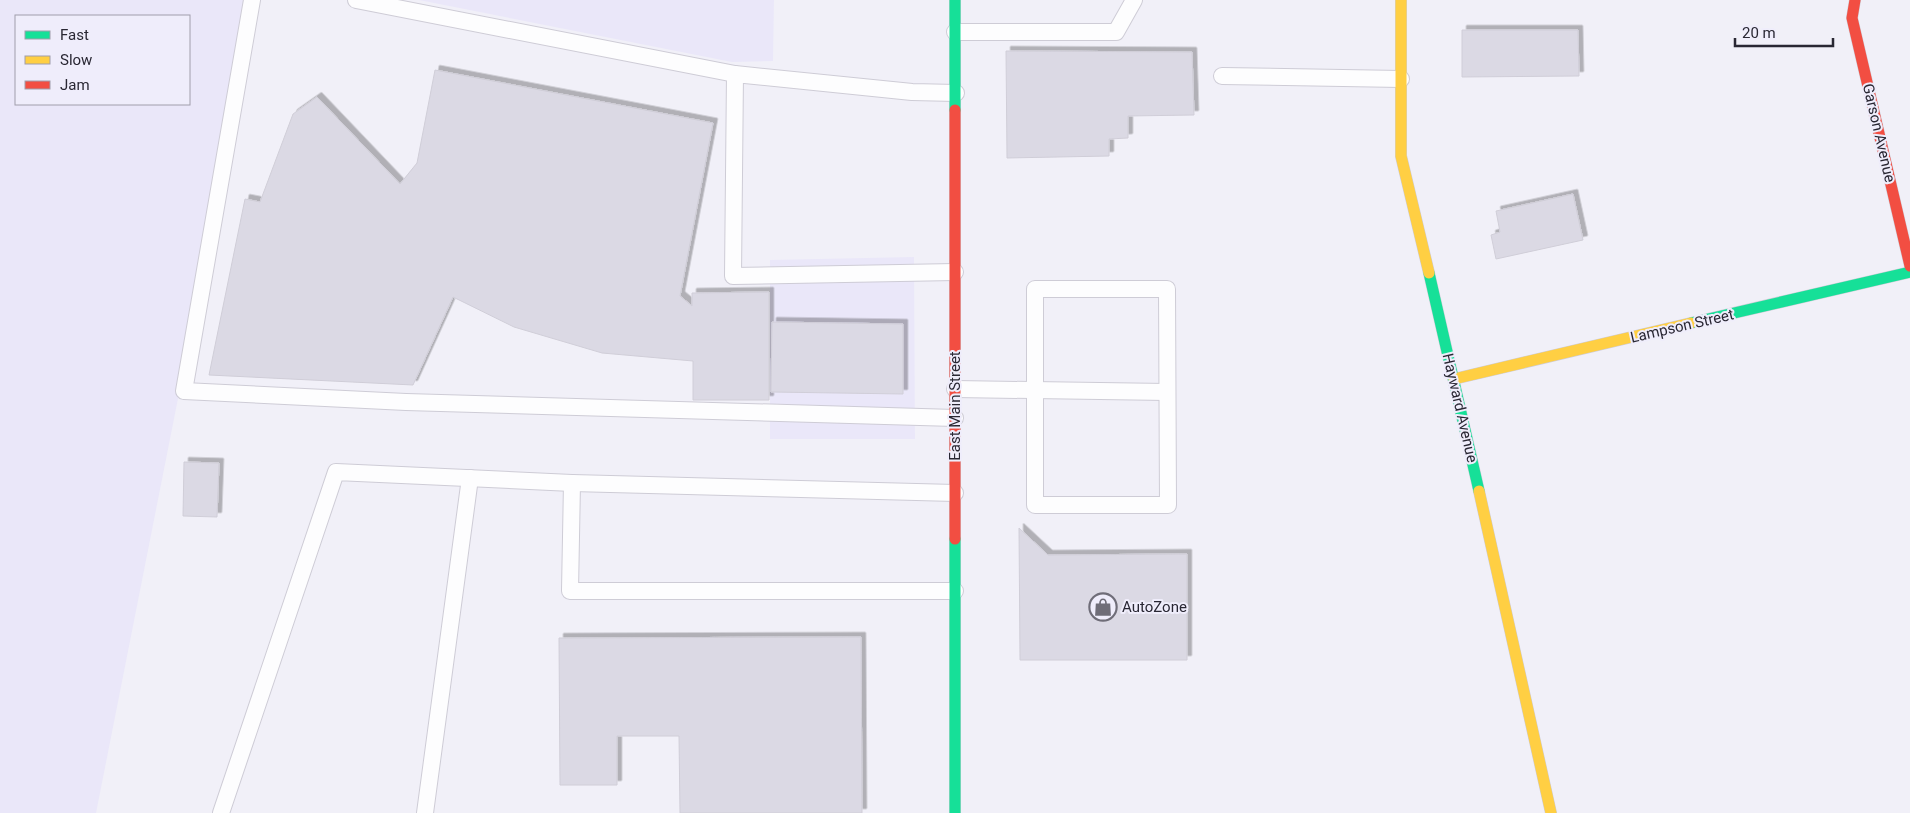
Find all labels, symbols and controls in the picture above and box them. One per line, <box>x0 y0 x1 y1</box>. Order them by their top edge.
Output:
legend <box>15 15 190 105</box>
scale bar <box>1735 15 1832 47</box>
text: 20 m <box>1742 24 1776 42</box>
text: Fast <box>60 26 89 44</box>
text: Slow <box>60 51 92 69</box>
text: Jam <box>60 76 90 94</box>
street label: Garson Avenue <box>1859 82 1899 184</box>
street label: Lampson Street <box>1628 305 1736 347</box>
street label: East Main Street <box>946 351 964 461</box>
street label: Hayward Avenue <box>1439 352 1481 464</box>
shop icon: AutoZone <box>1088 592 1118 622</box>
place label: AutoZone <box>1122 598 1187 616</box>

